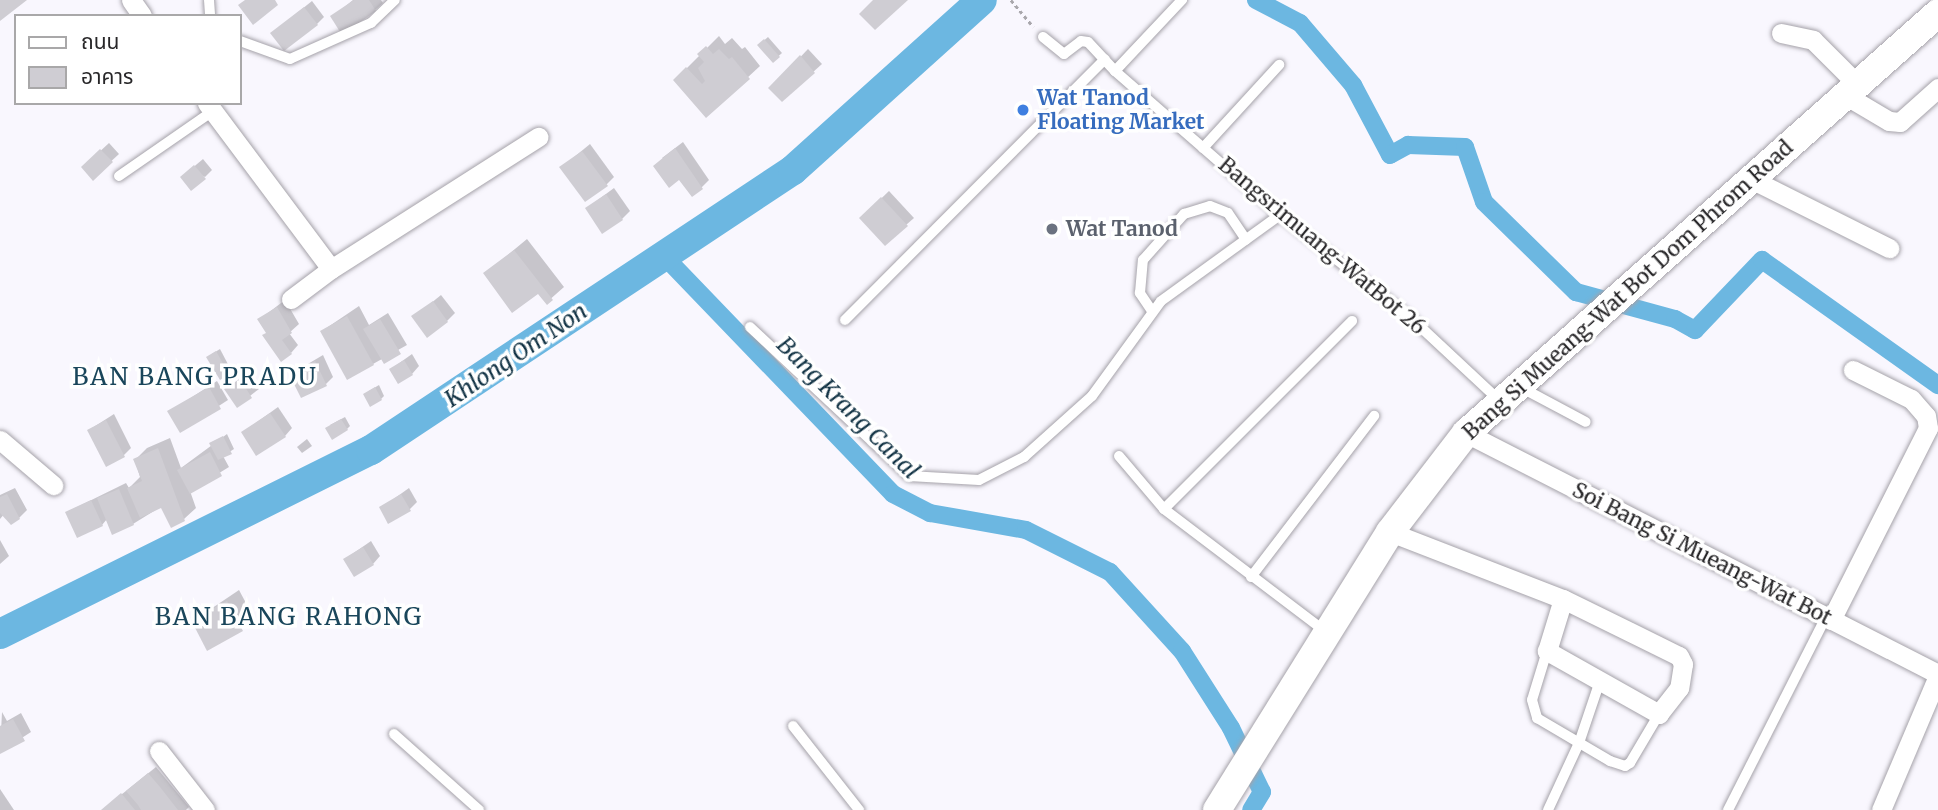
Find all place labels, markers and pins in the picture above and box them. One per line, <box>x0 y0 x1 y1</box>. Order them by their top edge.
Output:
place label: Wat Tanod Floating Market <box>1037 85 1205 135</box>
marker: Wat Tanod Floating Market <box>1015 102 1031 118</box>
place label: Wat Tanod <box>1066 216 1178 242</box>
marker: Wat Tanod <box>1044 221 1060 237</box>

